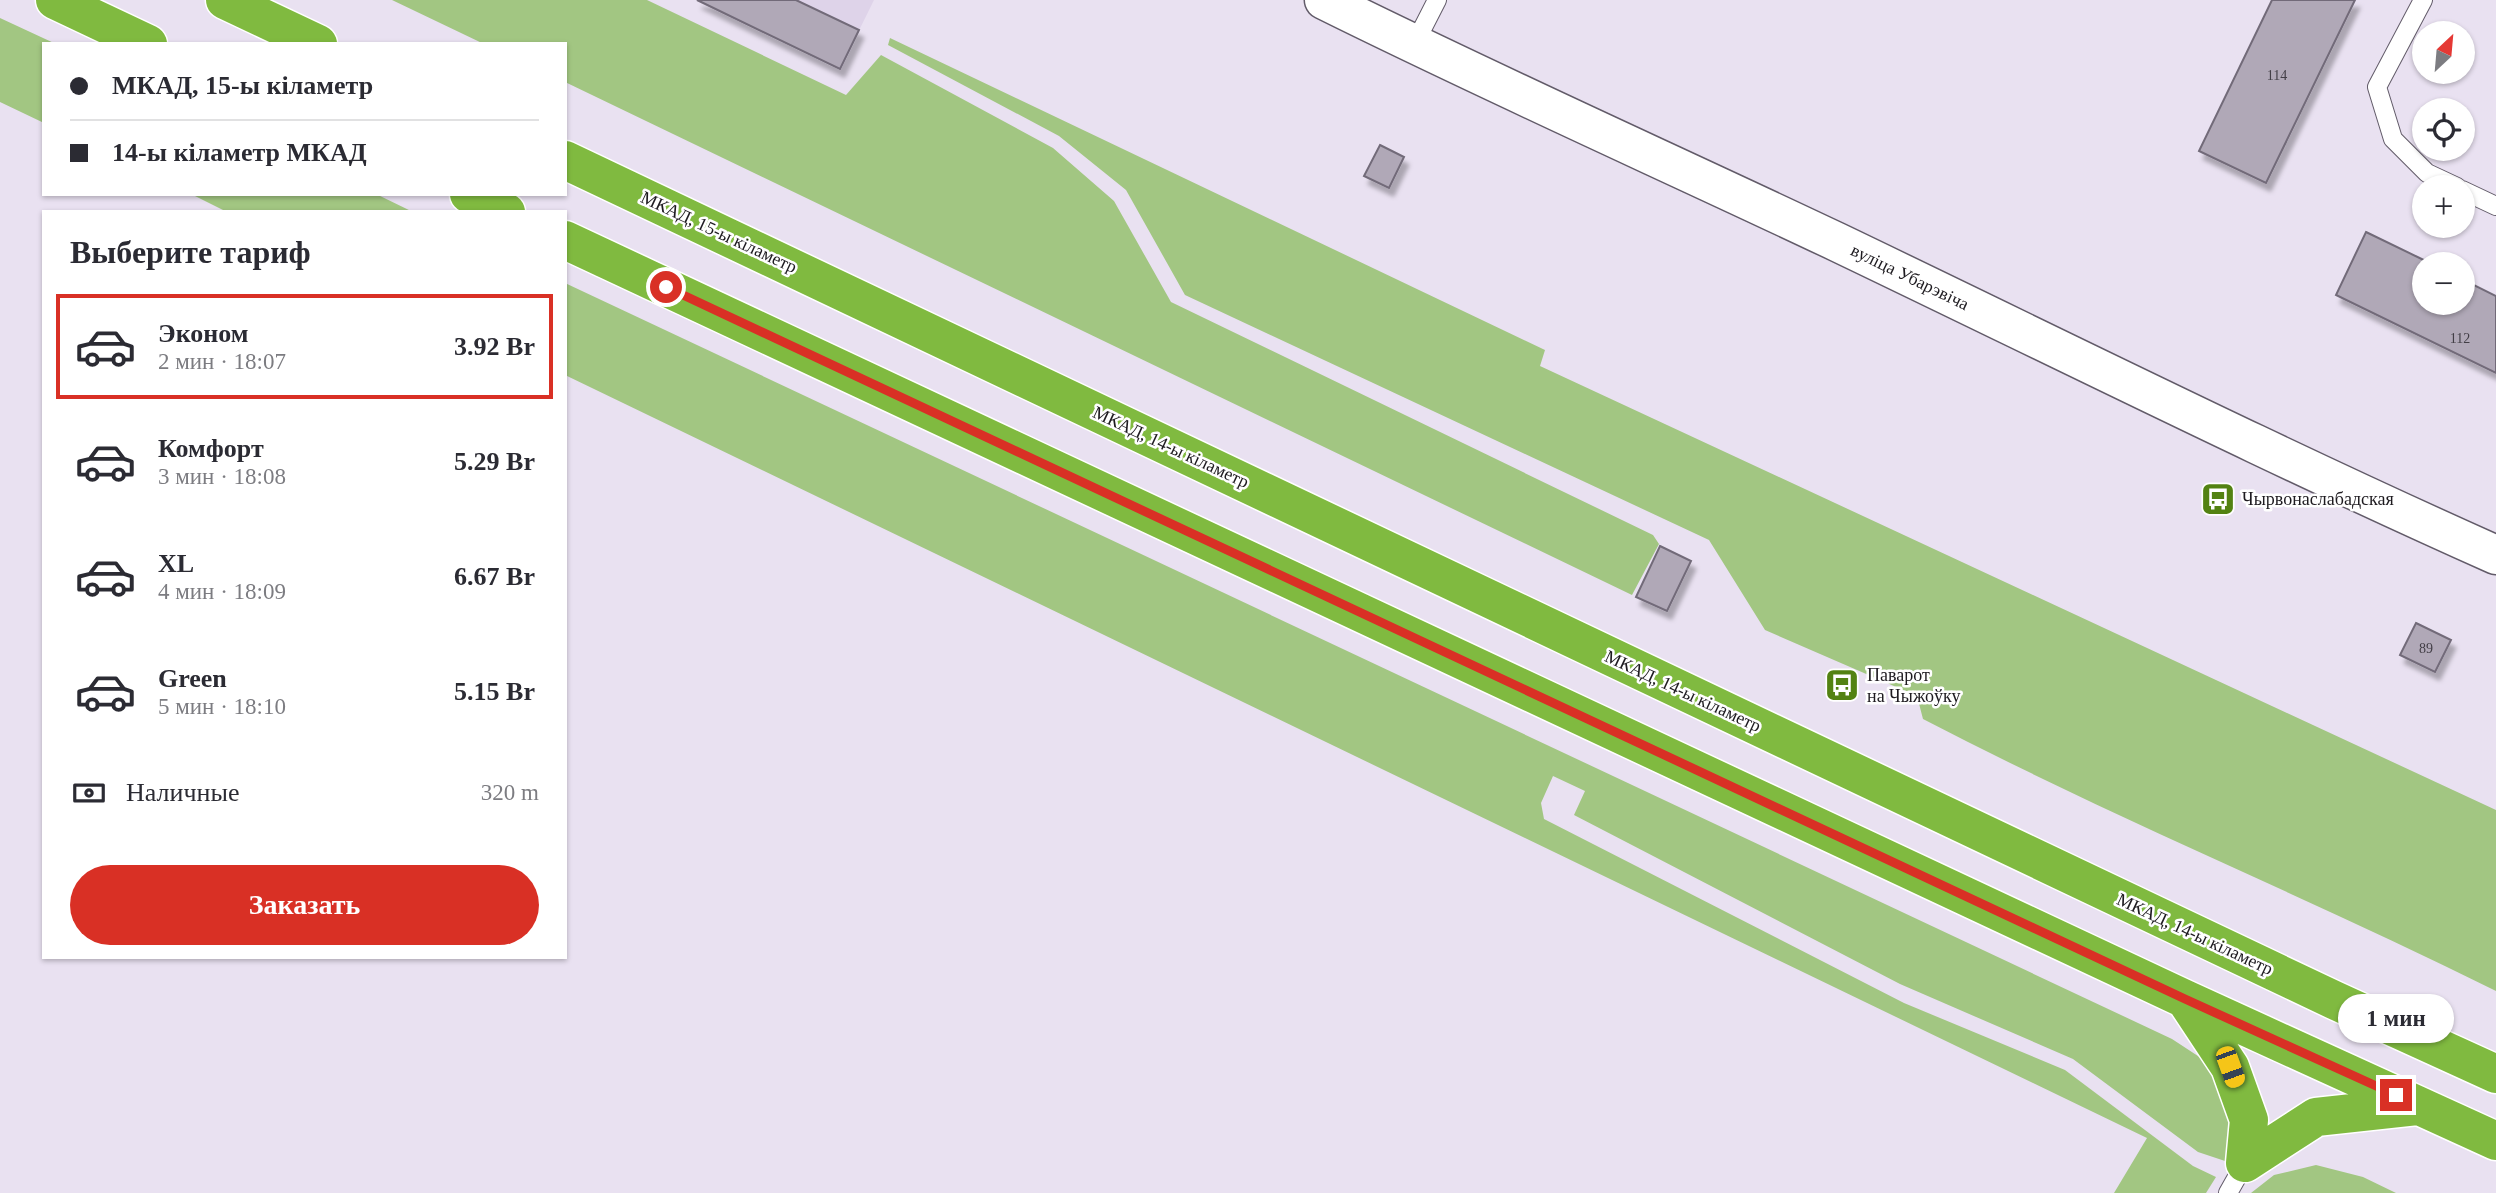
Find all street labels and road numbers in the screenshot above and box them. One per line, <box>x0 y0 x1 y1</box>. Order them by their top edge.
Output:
street label: МКАД, 15-ы кіламетр <box>638 187 800 277</box>
street label: вуліца Убарэвіча <box>1848 240 1972 314</box>
street label: МКАД, 14-ы кіламетр <box>1090 402 1252 492</box>
street label: МКАД, 14-ы кіламетр <box>1602 646 1764 736</box>
street label: МКАД, 14-ы кіламетр <box>2114 889 2276 979</box>

